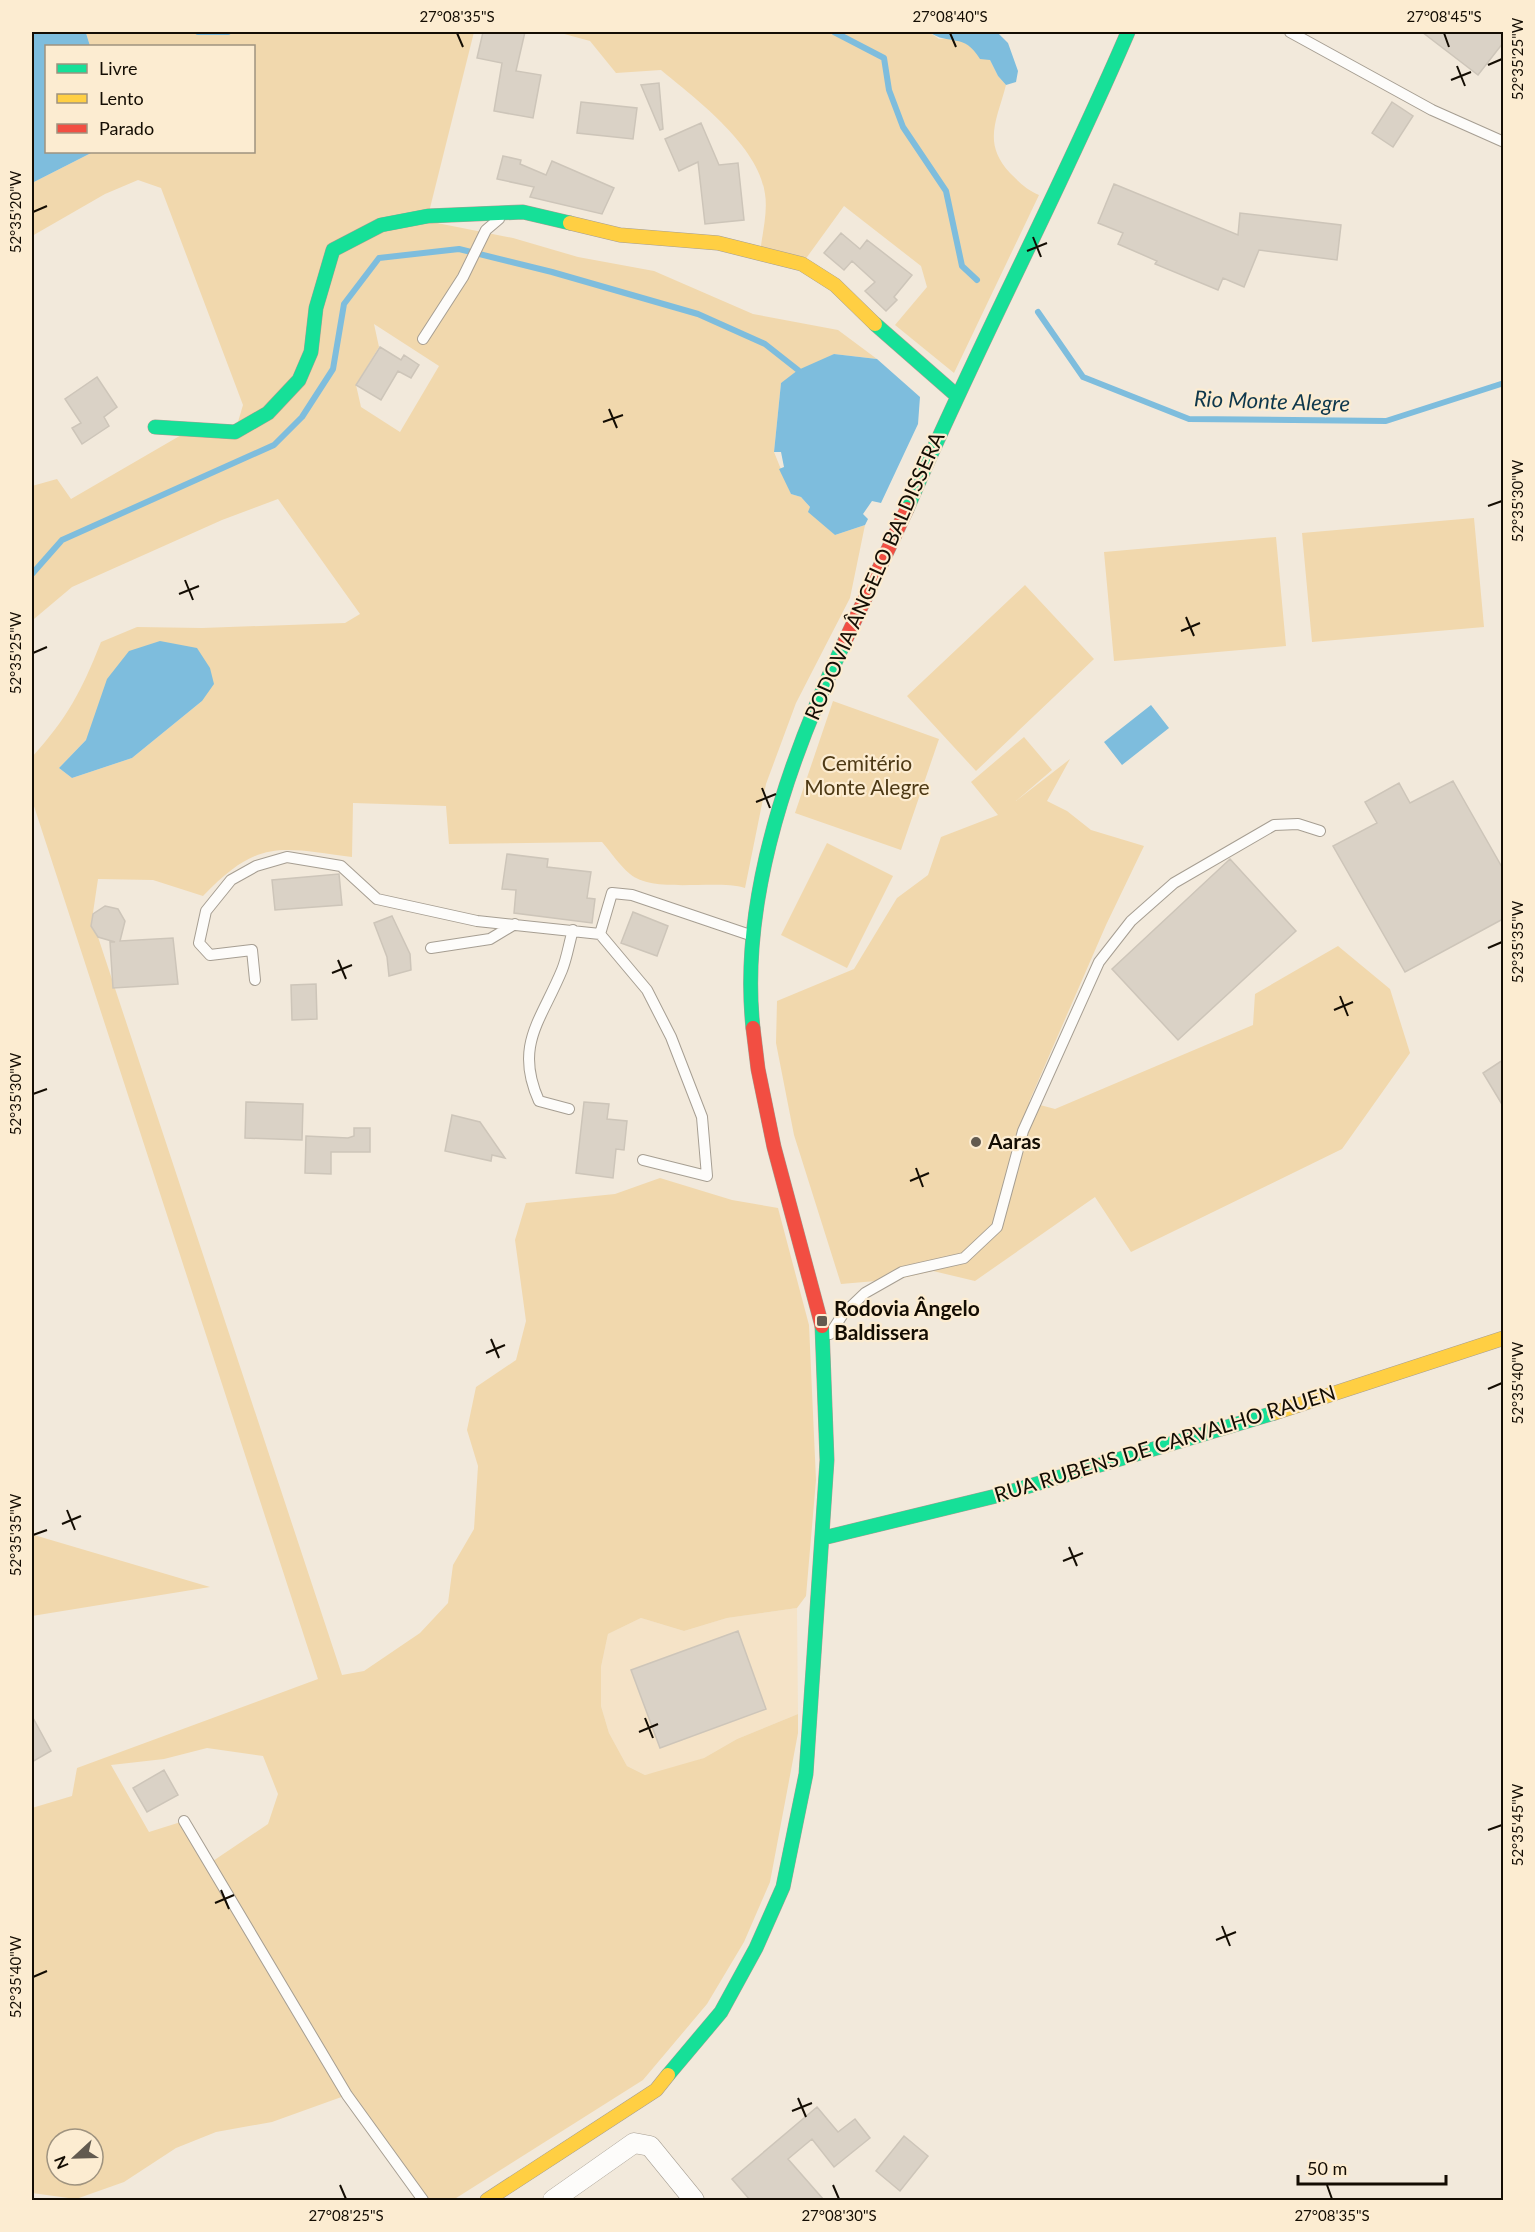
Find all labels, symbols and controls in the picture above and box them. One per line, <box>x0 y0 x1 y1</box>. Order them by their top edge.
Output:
text: 27°08'35"S <box>419 7 495 25</box>
text: 27°08'40"S <box>912 7 988 25</box>
text: 27°08'45"S <box>1406 7 1482 25</box>
text: 52°35'25"W <box>1508 17 1526 100</box>
legend <box>45 45 255 153</box>
text: Livre <box>99 57 138 79</box>
text: Lento <box>99 87 144 109</box>
text: Parado <box>99 117 154 139</box>
text: 52°35'20"W <box>6 170 24 253</box>
water label: Rio Monte Alegre <box>1194 384 1351 417</box>
street label: RODOVIA ÂNGELO BALDISSERA <box>799 427 949 723</box>
text: 52°35'30"W <box>1508 459 1526 542</box>
text: 52°35'25"W <box>6 611 24 694</box>
park label: Cemitério Monte Alegre <box>804 750 930 799</box>
text: 52°35'35"W <box>1508 900 1526 983</box>
text: 52°35'30"W <box>6 1052 24 1135</box>
place label: Aaras <box>987 1128 1041 1153</box>
marker: Aaras <box>969 1135 983 1149</box>
place label: Rodovia Ângelo Baldissera <box>834 1295 980 1344</box>
marker: Rodovia Ângelo Baldissera <box>815 1314 829 1328</box>
text: 52°35'40"W <box>1508 1341 1526 1424</box>
street label: RUA RUBENS DE CARVALHO RAUEN <box>991 1379 1338 1506</box>
text: 52°35'35"W <box>6 1493 24 1576</box>
text: 52°35'45"W <box>1508 1783 1526 1866</box>
text: 52°35'40"W <box>6 1935 24 2018</box>
north arrow <box>45 2127 105 2187</box>
scale bar <box>1298 2148 1446 2186</box>
text: N <box>50 2154 72 2172</box>
text: 50 m <box>1307 2157 1347 2179</box>
text: 27°08'25"S <box>308 2206 384 2224</box>
text: 27°08'30"S <box>801 2206 877 2224</box>
text: 27°08'35"S <box>1294 2206 1370 2224</box>

